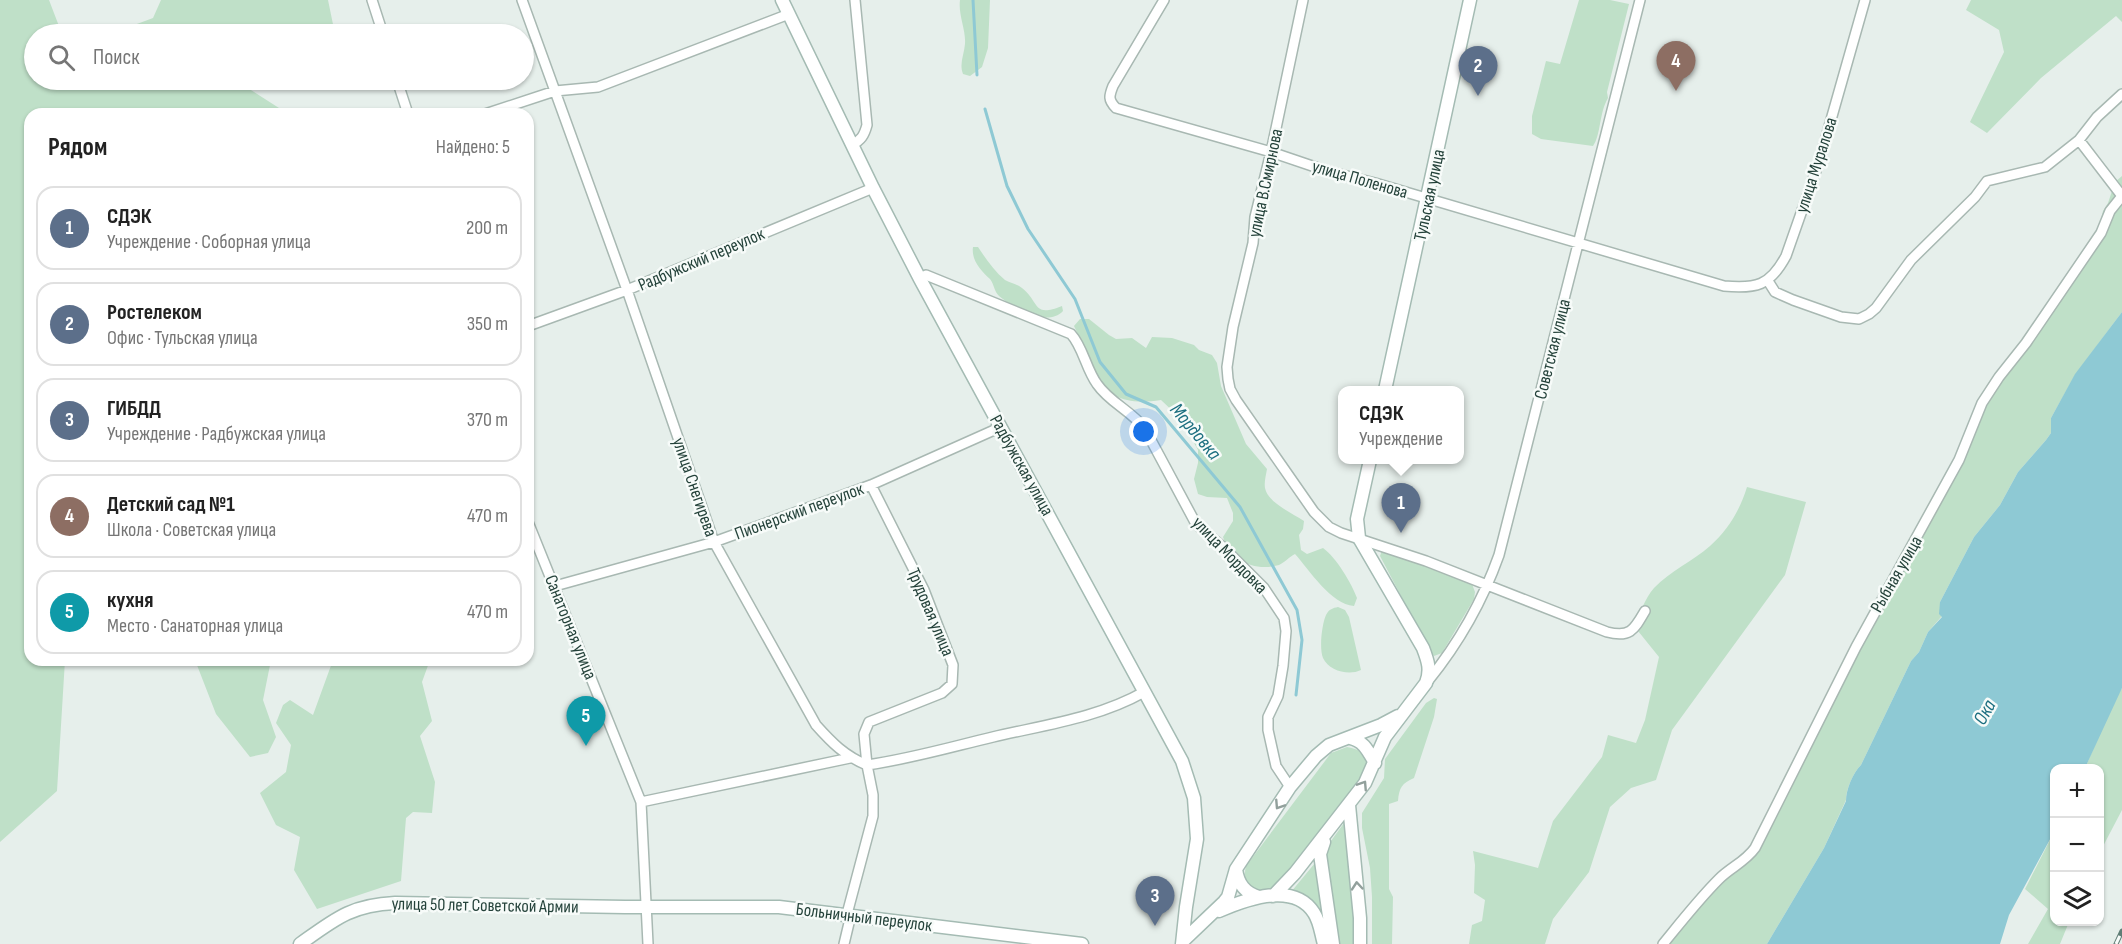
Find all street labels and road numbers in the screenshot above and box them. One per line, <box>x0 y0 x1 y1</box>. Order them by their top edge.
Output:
street label: улица Муралова <box>1791 115 1842 215</box>
street label: улица В.Смирнова <box>1244 127 1287 239</box>
street label: Тульская улица <box>1410 147 1449 243</box>
street label: улица Поленова <box>1310 156 1410 203</box>
street label: Радбужский переулок <box>635 223 768 295</box>
street label: Советская улица <box>1530 297 1575 401</box>
street label: Радбужская улица <box>985 411 1058 519</box>
street label: улица Снегирева <box>668 435 721 539</box>
street label: Пионерский переулок <box>732 478 867 545</box>
street label: улица Мордовка <box>1188 512 1272 598</box>
street label: Рыбная улица <box>1866 532 1927 616</box>
street label: Трудовая улица <box>903 565 959 659</box>
street label: Санаторная улица <box>540 572 601 683</box>
street label: улица 50 лет Советской Армии <box>391 893 579 918</box>
street label: Больничный переулок <box>795 899 933 936</box>

